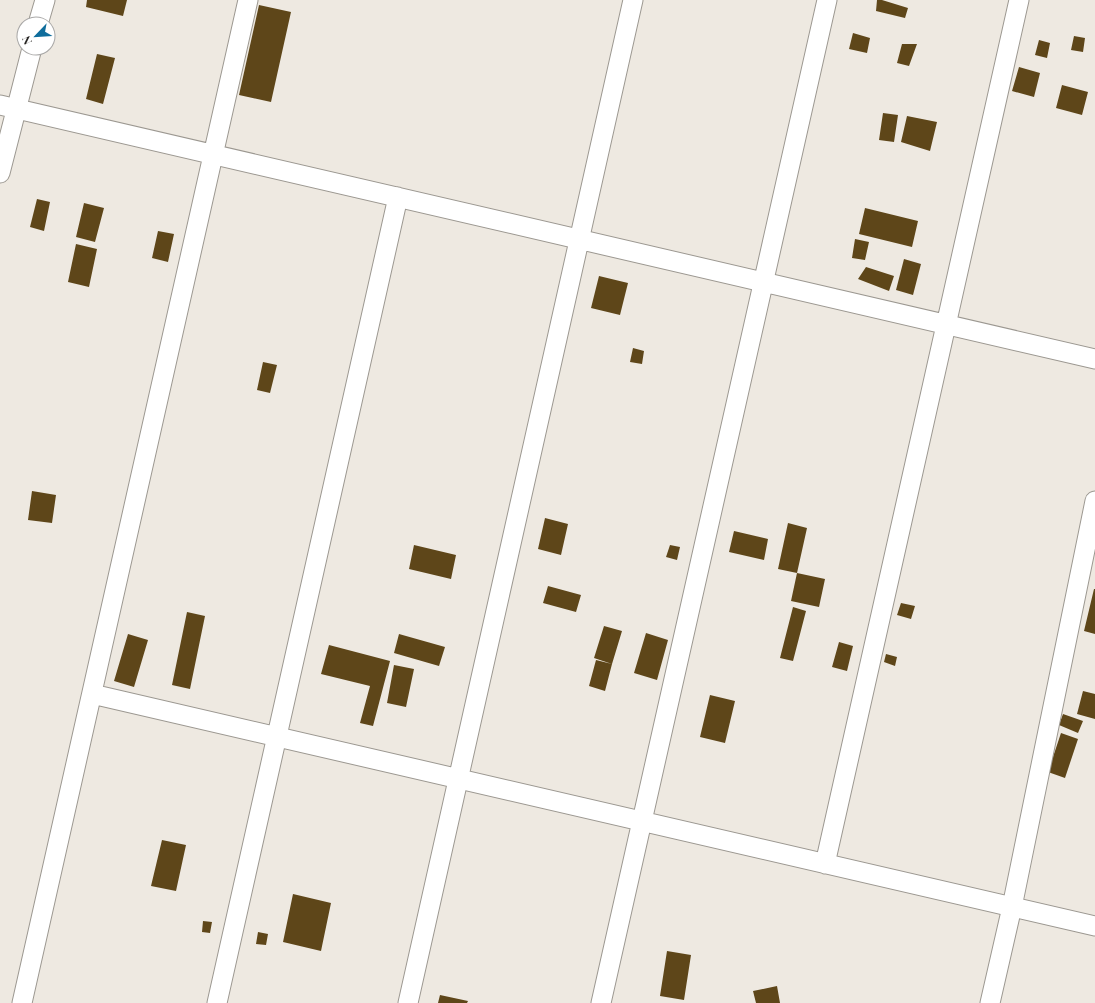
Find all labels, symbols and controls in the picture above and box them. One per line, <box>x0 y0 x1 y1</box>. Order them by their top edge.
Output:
north arrow <box>16 16 56 56</box>
text: N <box>18 34 35 47</box>

